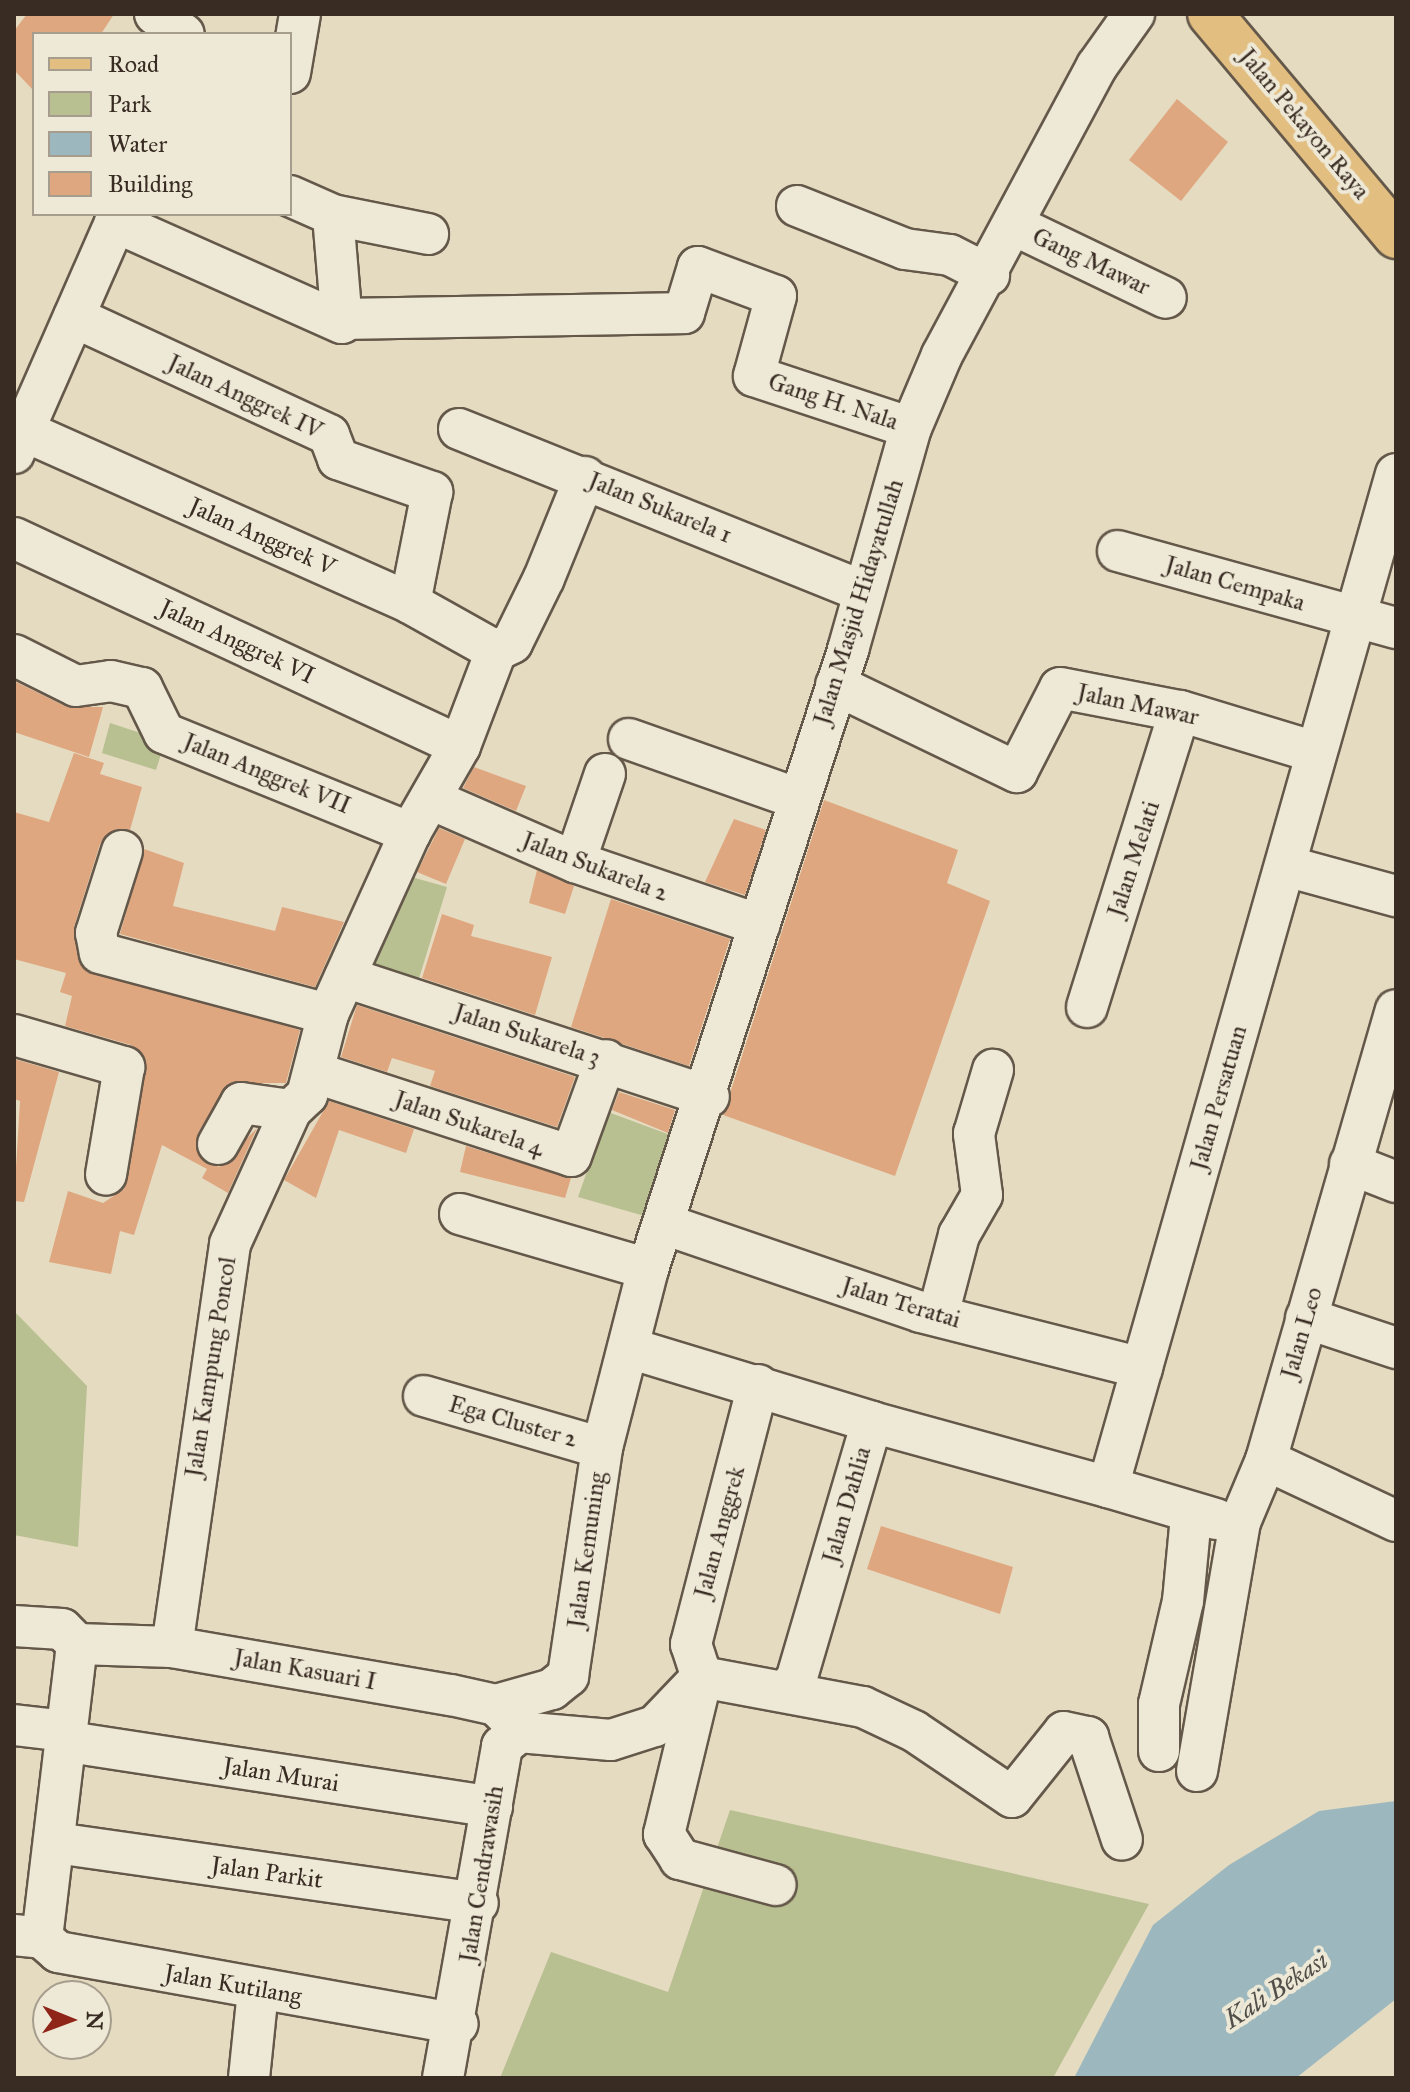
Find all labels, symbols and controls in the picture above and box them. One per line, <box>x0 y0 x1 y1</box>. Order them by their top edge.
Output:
legend <box>32 32 292 216</box>
street label: Jalan Pekayon Raya <box>1233 43 1375 205</box>
text: Road <box>108 49 159 79</box>
text: Park <box>108 89 151 119</box>
text: Water <box>108 129 167 159</box>
text: Building <box>108 169 193 199</box>
street label: Gang Mawar <box>1028 222 1154 302</box>
street label: Jalan Anggrek IV <box>163 349 327 445</box>
street label: Gang H. Nala <box>765 368 901 436</box>
street label: Jalan Sukarela 1 <box>584 466 736 550</box>
street label: Jalan Masjid Hidayatullah <box>808 476 910 728</box>
street label: Jalan Anggrek V <box>184 492 340 582</box>
street label: Jalan Cempaka <box>1162 550 1308 618</box>
street label: Jalan Anggrek VI <box>155 594 319 690</box>
street label: Jalan Mawar <box>1075 678 1201 732</box>
street label: Jalan Anggrek VII <box>179 727 355 821</box>
street label: Jalan Melati <box>1102 797 1166 921</box>
street label: Jalan Sukarela 2 <box>518 826 672 908</box>
street label: Jalan Sukarela 3 <box>450 998 604 1072</box>
street label: Jalan Persatuan <box>1185 1022 1253 1174</box>
street label: Jalan Sukarela 4 <box>391 1085 547 1163</box>
street label: Jalan Kampung Poncol <box>179 1255 243 1479</box>
street label: Jalan Teratai <box>838 1271 964 1335</box>
street label: Jalan Leo <box>1275 1284 1329 1382</box>
street label: Ega Cluster 2 <box>445 1390 581 1454</box>
street label: Jalan Dahlia <box>817 1444 877 1566</box>
street label: Jalan Anggrek <box>689 1463 751 1601</box>
street label: Jalan Kemuning <box>562 1470 612 1630</box>
street label: Jalan Kasuari I <box>232 1643 378 1697</box>
street label: Jalan Murai <box>221 1752 341 1798</box>
street label: Jalan Cendrawasih <box>454 1783 510 1965</box>
street label: Jalan Parkit <box>209 1851 325 1895</box>
water label: Kali Bekasi <box>1218 1945 1334 2035</box>
street label: Jalan Kutilang <box>162 1959 304 2011</box>
north arrow <box>32 1980 112 2060</box>
text: N <box>81 2011 108 2030</box>

